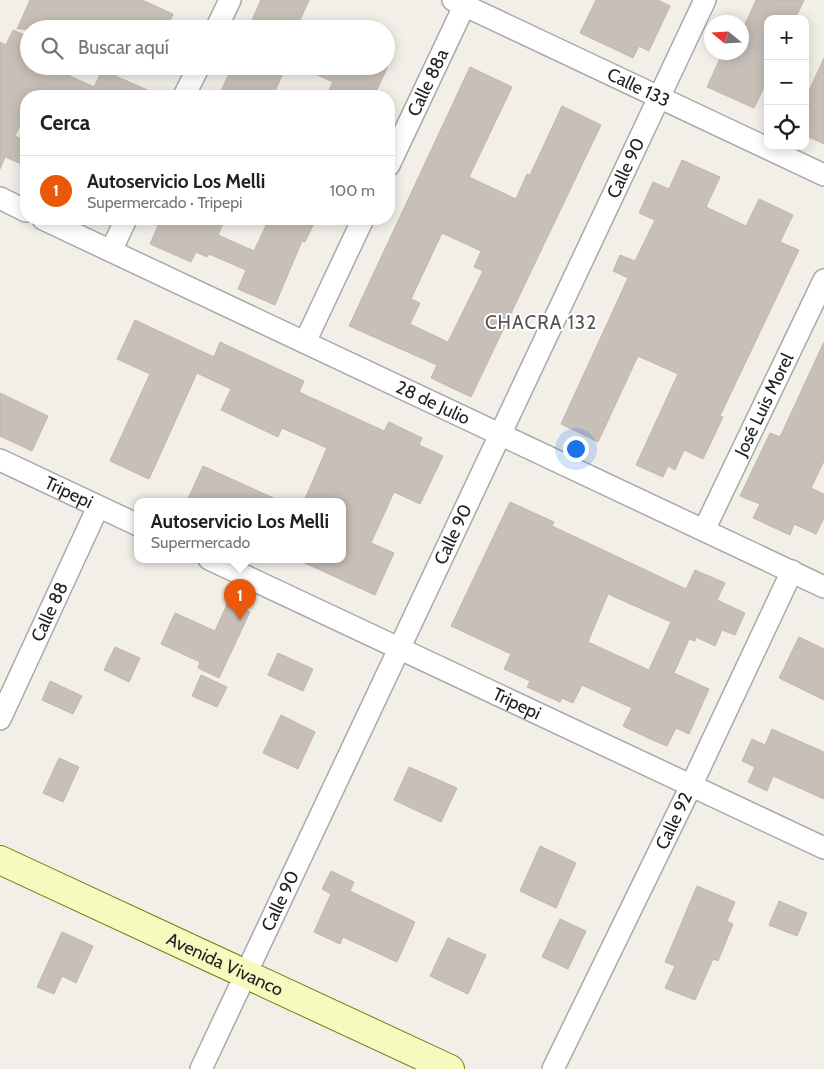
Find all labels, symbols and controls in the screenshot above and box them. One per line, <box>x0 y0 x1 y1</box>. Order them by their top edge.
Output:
north arrow <box>704 15 749 60</box>
map controls <box>764 15 809 150</box>
button: + <box>764 15 809 60</box>
search box <box>20 20 395 75</box>
icon: search <box>38 34 66 62</box>
text: Buscar aquí <box>78 36 169 59</box>
street label: Calle 88a <box>403 45 453 120</box>
button: − <box>764 60 809 105</box>
street label: Calle 133 <box>604 63 673 112</box>
button: locate <box>764 105 809 150</box>
text: Cerca <box>40 110 90 135</box>
street label: Calle 90 <box>602 134 649 202</box>
text: Autoservicio Los Melli <box>87 170 265 193</box>
text: 1 <box>53 181 59 200</box>
text: 100 m <box>330 181 375 200</box>
text: Supermercado · Tripepi <box>87 193 242 212</box>
district label: CHACRA 132 <box>485 311 597 334</box>
street label: José Luis Morel <box>730 349 799 461</box>
street label: 28 de Julio <box>392 376 474 430</box>
your location <box>563 436 589 462</box>
street label: Tripepi <box>41 472 96 513</box>
popup <box>134 498 346 563</box>
street label: Calle 90 <box>429 501 477 568</box>
text: Autoservicio Los Melli <box>151 510 329 533</box>
text: Supermercado <box>151 533 250 552</box>
street label: Calle 88 <box>26 579 73 645</box>
pin: 1 <box>224 579 256 620</box>
street label: Tripepi <box>489 683 544 724</box>
street label: Calle 92 <box>651 789 697 853</box>
street label: Calle 90 <box>257 867 304 935</box>
street label: Avenida Vivanco <box>163 928 287 1001</box>

